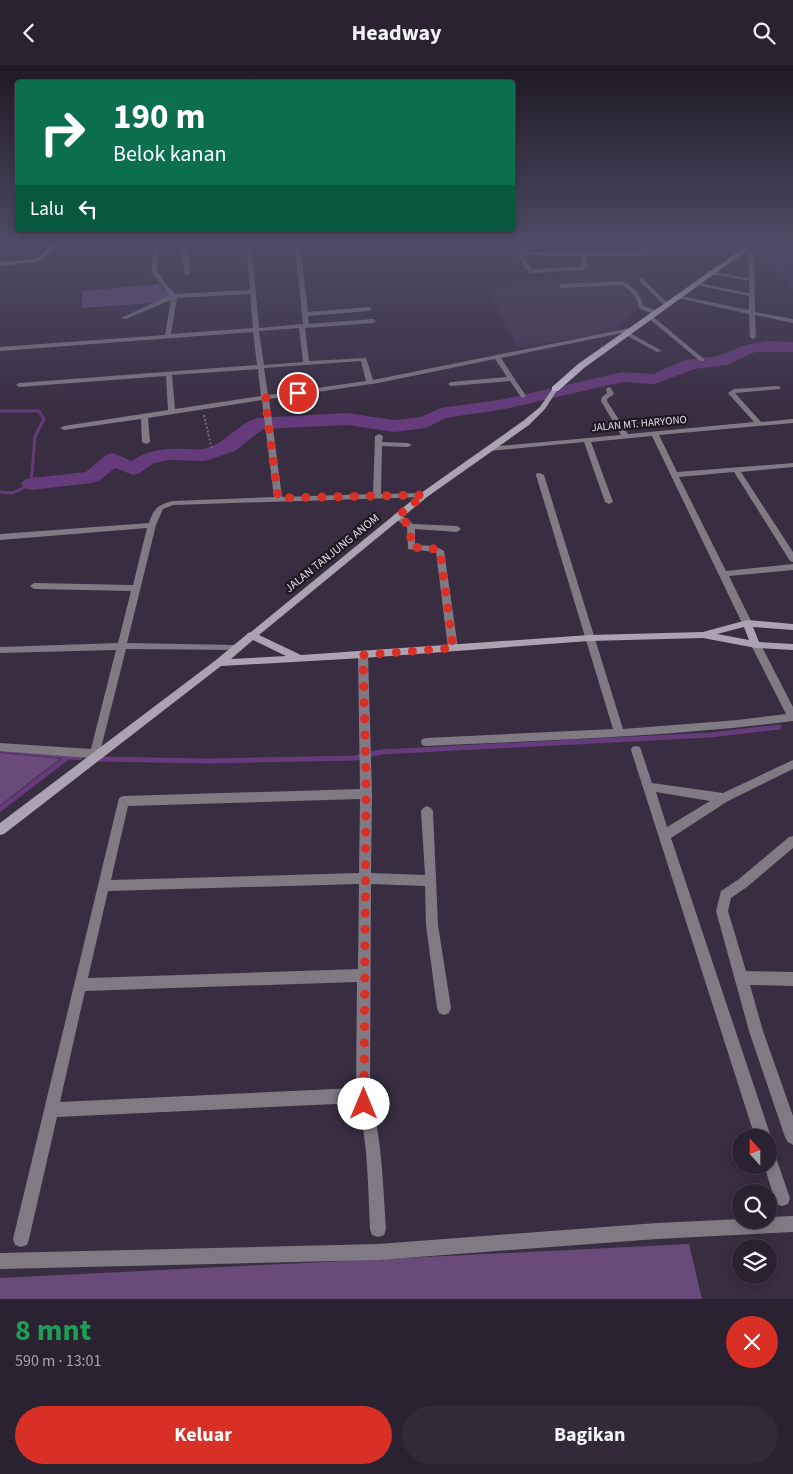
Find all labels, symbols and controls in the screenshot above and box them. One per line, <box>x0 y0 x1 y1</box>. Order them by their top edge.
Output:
text: Headway <box>351 17 442 49</box>
icon: back <box>15 19 43 47</box>
icon: search <box>750 19 778 47</box>
text: 190 m <box>113 92 205 142</box>
icon: right <box>30 100 95 165</box>
text: Belok kanan <box>113 138 227 170</box>
icon: left <box>74 195 102 223</box>
text: Lalu <box>30 196 64 223</box>
pin <box>277 372 319 414</box>
icon: arrive <box>284 379 312 407</box>
street label: JALAN MT. HARYONO <box>591 412 687 435</box>
street label: JALAN TANJUNG ANOM <box>281 510 383 597</box>
position arrow <box>337 1077 389 1129</box>
north arrow <box>732 1129 778 1174</box>
map controls <box>732 1129 777 1284</box>
button: search <box>732 1184 777 1229</box>
button: layers <box>732 1239 777 1284</box>
text: 8 mnt <box>15 1309 91 1352</box>
button: close <box>726 1316 778 1368</box>
text: 590 m · 13:01 <box>15 1350 102 1372</box>
button: Keluar <box>15 1406 392 1464</box>
button: Bagikan <box>402 1406 778 1464</box>

